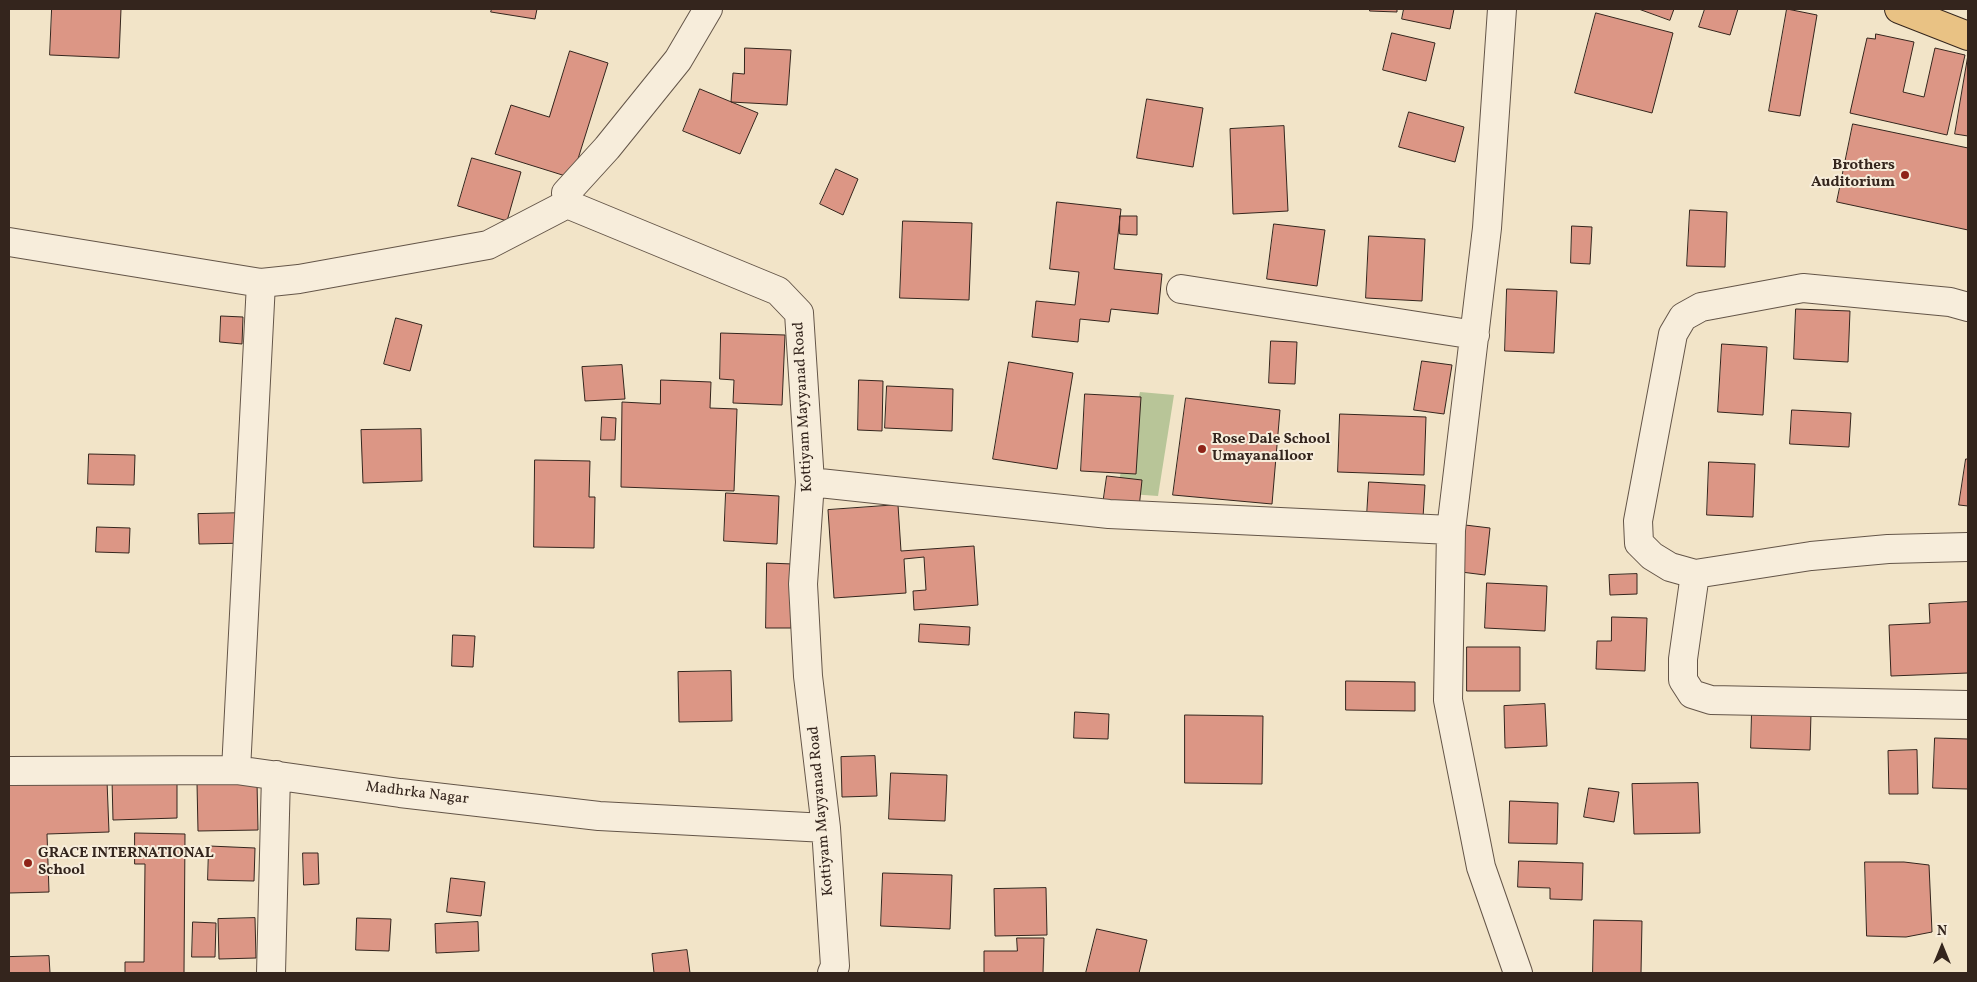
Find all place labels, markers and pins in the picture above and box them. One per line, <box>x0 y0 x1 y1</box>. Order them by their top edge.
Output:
place label: Brothers Auditorium <box>1811 157 1895 192</box>
marker: Brothers Auditorium <box>1899 169 1911 181</box>
place label: Rose Dale School Umayanalloor <box>1212 431 1330 466</box>
marker: Rose Dale School Umayanalloor <box>1196 443 1208 455</box>
place label: GRACE INTERNATIONAL School <box>38 845 214 880</box>
marker: GRACE INTERNATIONAL School <box>22 857 34 869</box>

